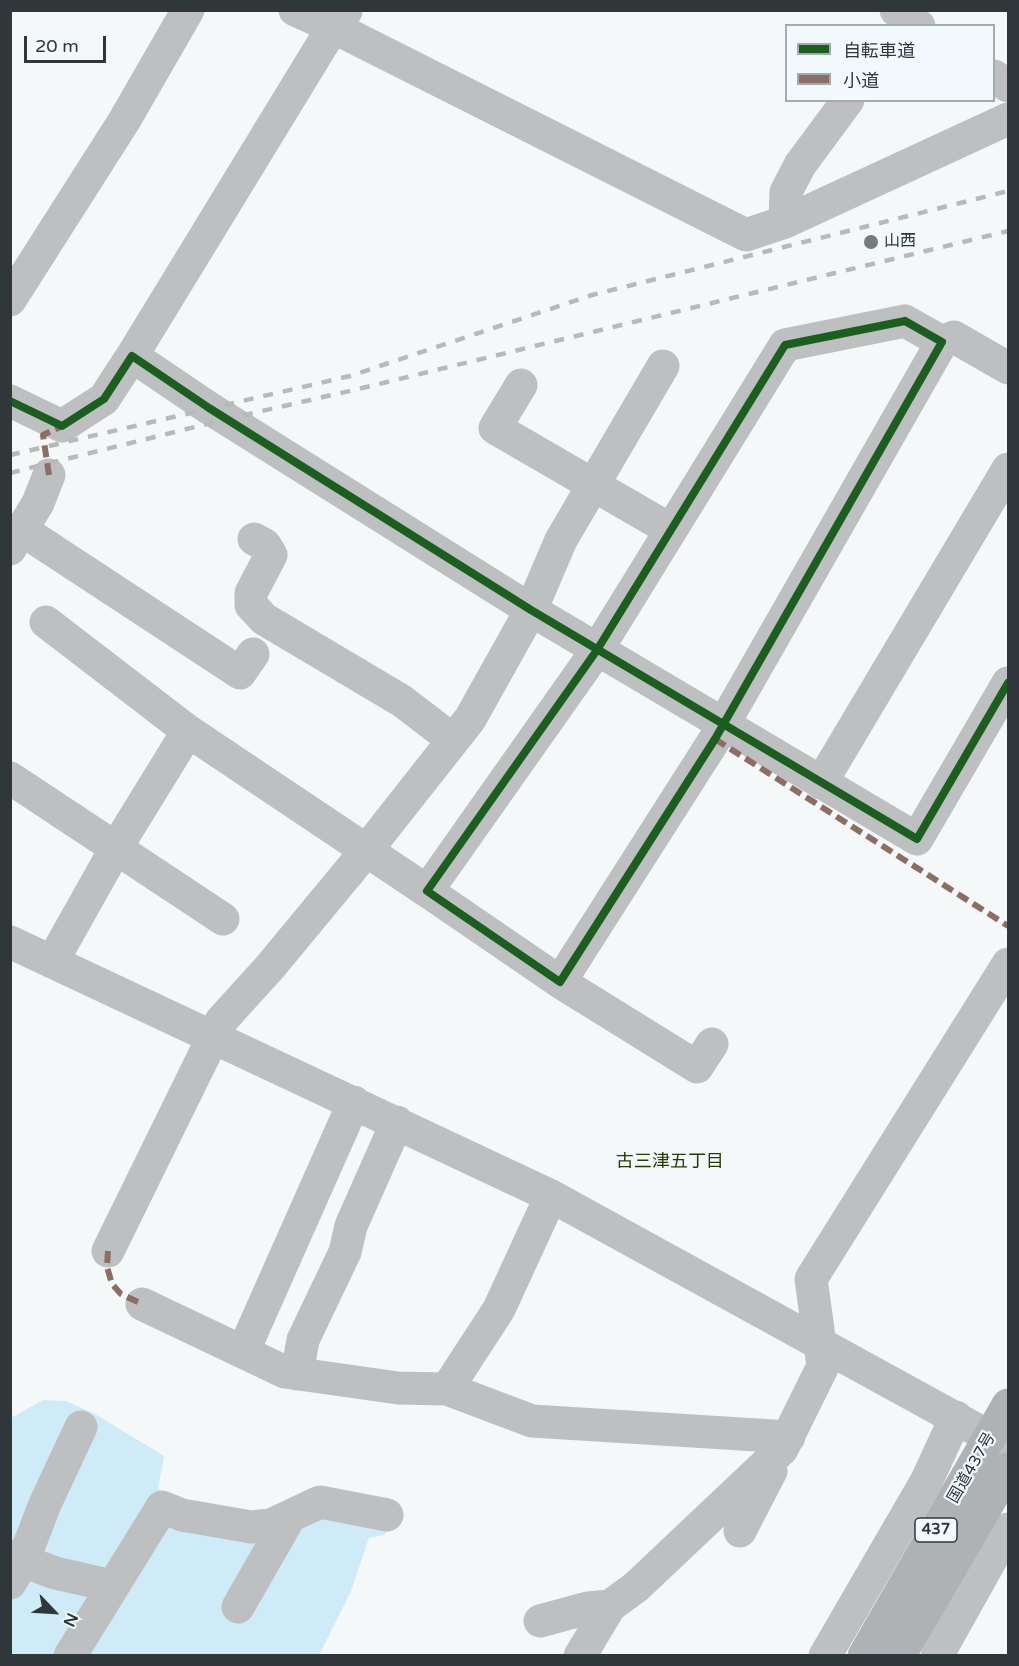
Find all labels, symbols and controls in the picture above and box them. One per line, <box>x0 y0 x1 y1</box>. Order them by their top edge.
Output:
scale bar <box>27 24 110 62</box>
legend <box>785 24 995 102</box>
text: 20 m <box>35 35 79 57</box>
text: 自転車道 <box>843 40 915 62</box>
text: 小道 <box>843 70 879 92</box>
place label: 山西 <box>884 232 916 252</box>
marker: 山西 <box>862 233 880 251</box>
district label: 古三津五丁目 <box>616 1151 724 1173</box>
street label: 国道437号 <box>944 1429 1000 1507</box>
road number: 437 <box>915 1518 957 1542</box>
north arrow <box>24 1582 84 1642</box>
text: N <box>59 1610 82 1630</box>

